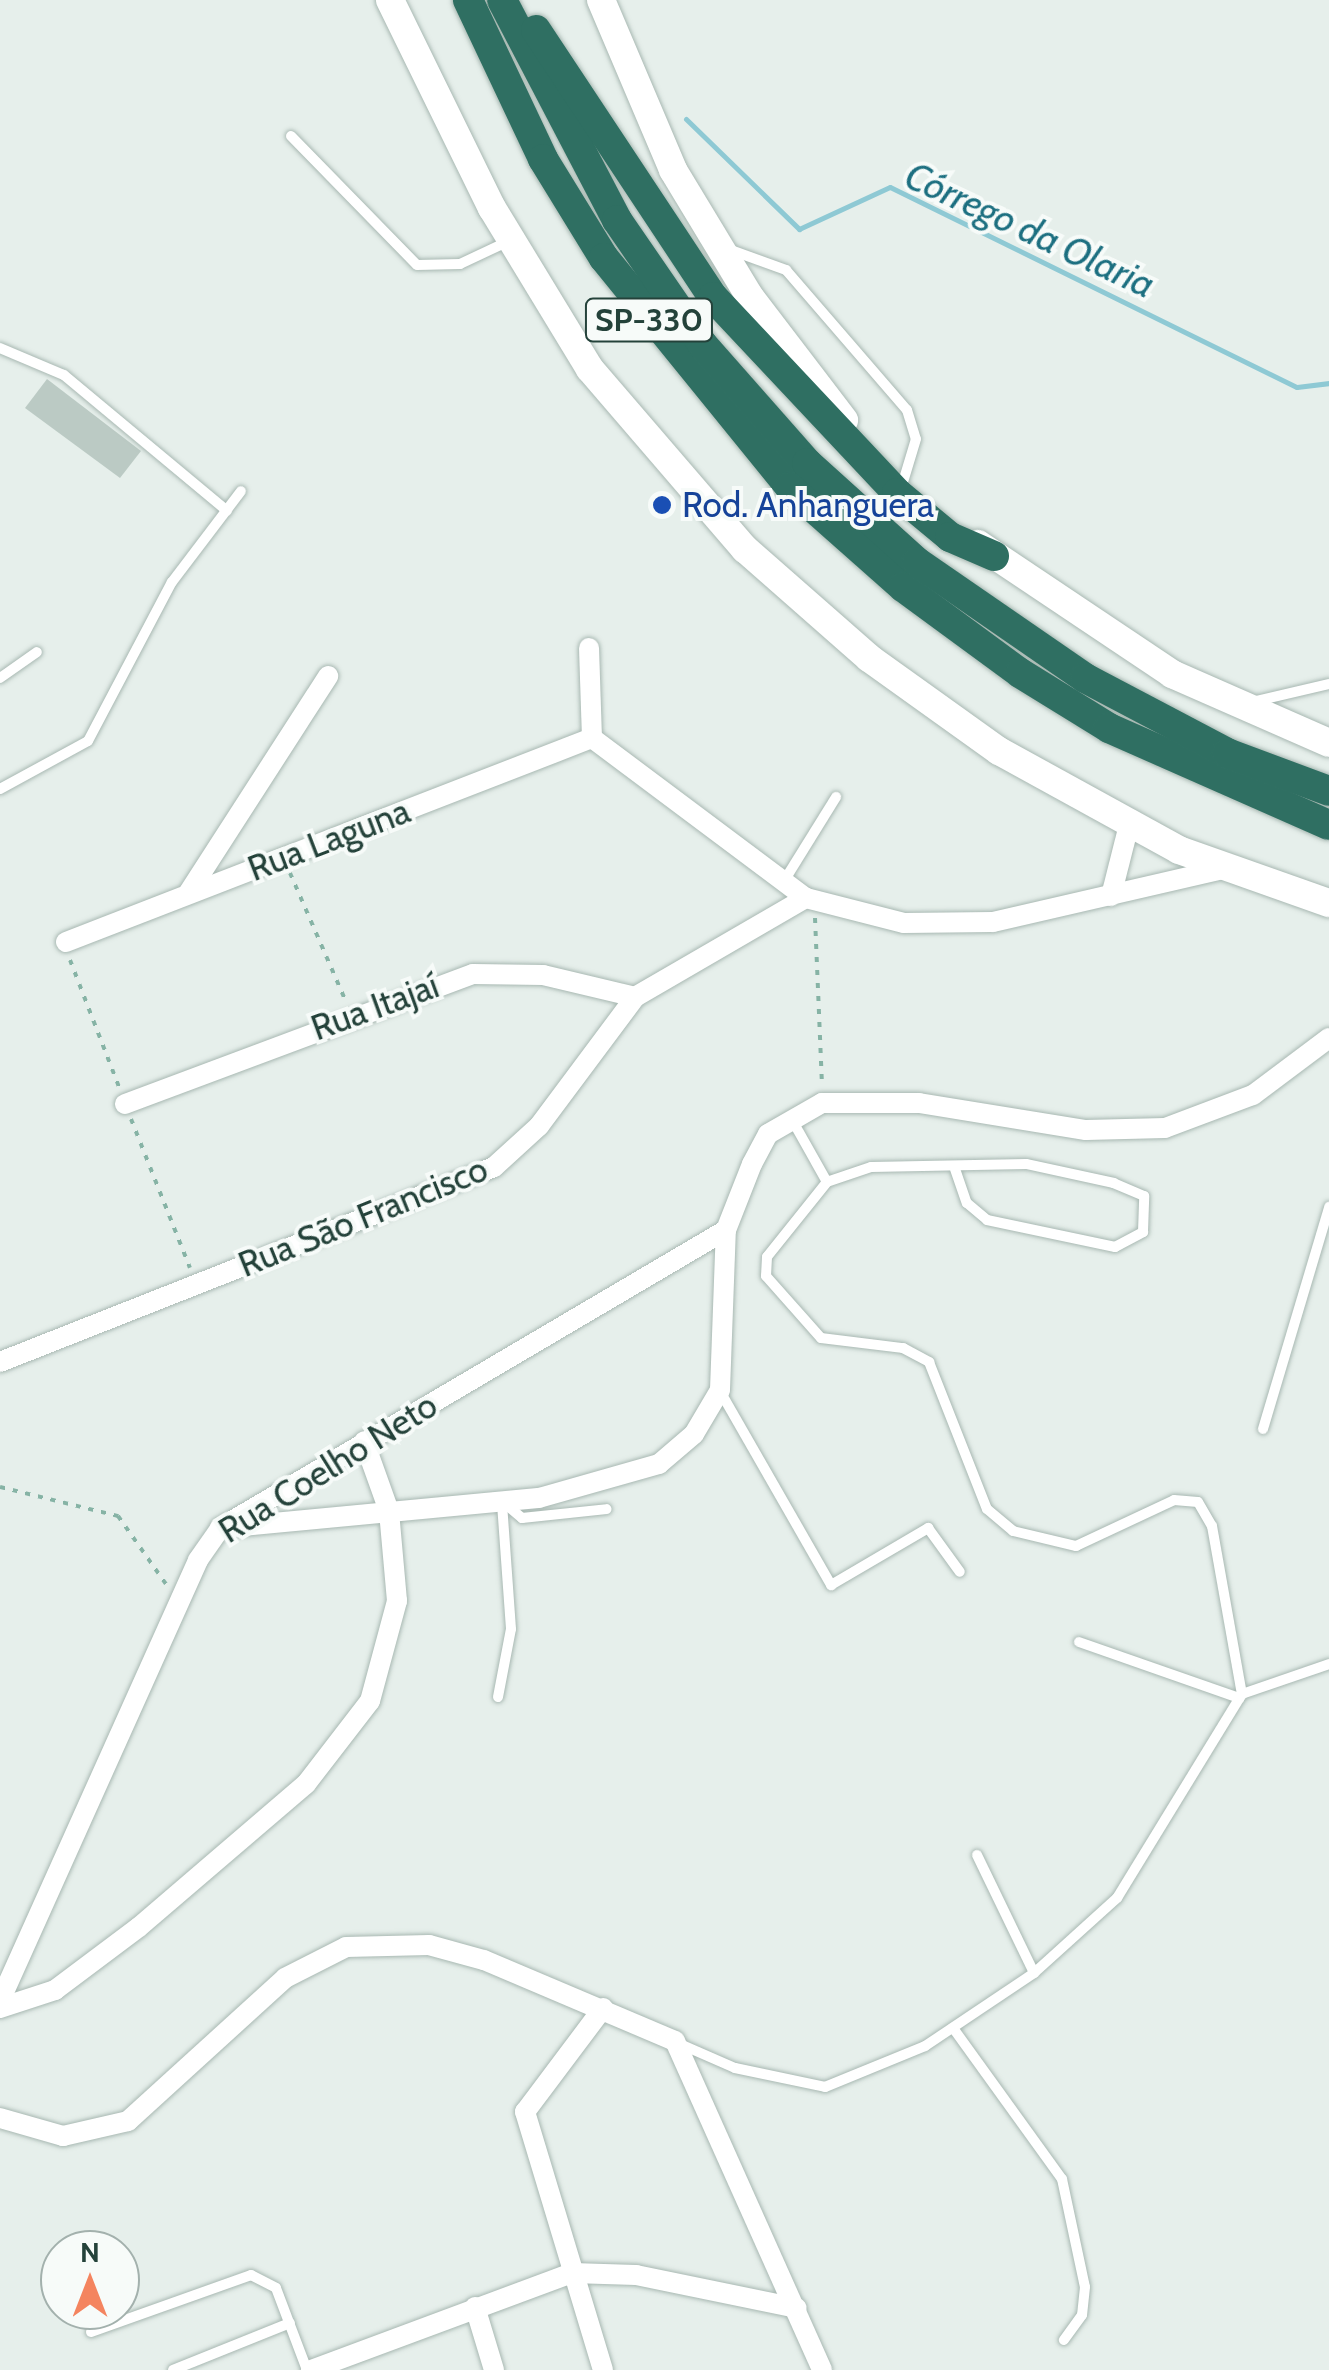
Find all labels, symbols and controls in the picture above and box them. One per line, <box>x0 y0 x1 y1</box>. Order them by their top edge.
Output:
water label: Córrego da Olaria <box>898 152 1162 308</box>
road number: SP-330 <box>584 293 714 347</box>
place label: Rod. Anhanguera <box>682 484 934 526</box>
marker: Rod. Anhanguera <box>651 494 673 516</box>
street label: Rua Laguna <box>242 790 416 890</box>
street label: Rua Itajaí <box>306 965 444 1049</box>
street label: Rua São Francisco <box>232 1148 494 1286</box>
street label: Rua Coelho Neto <box>211 1384 445 1552</box>
north arrow <box>40 2230 140 2330</box>
text: N <box>80 2235 100 2269</box>

